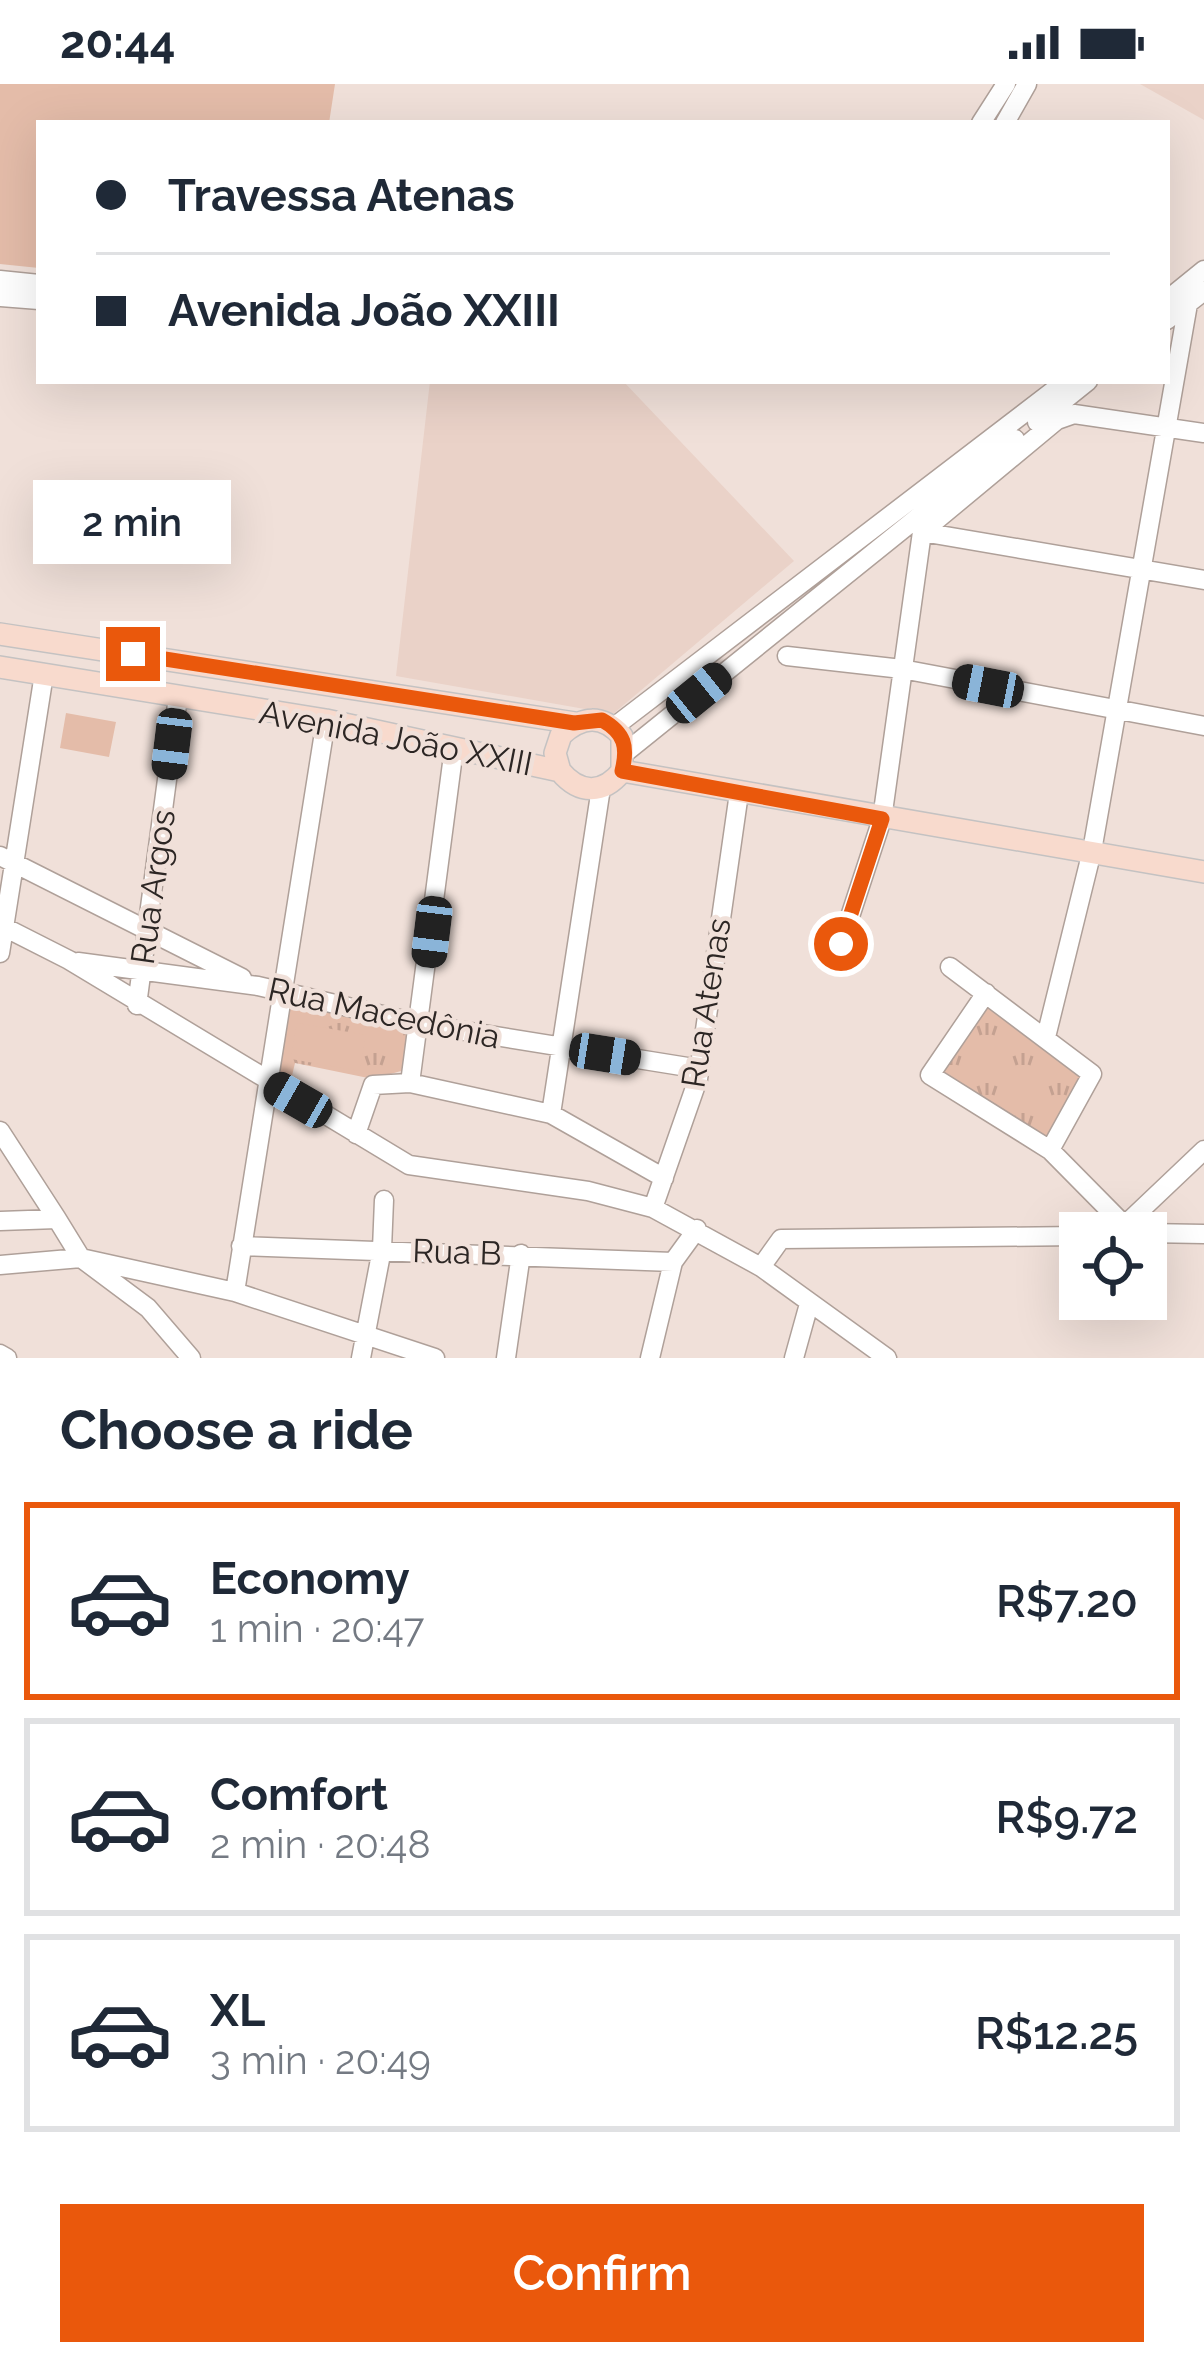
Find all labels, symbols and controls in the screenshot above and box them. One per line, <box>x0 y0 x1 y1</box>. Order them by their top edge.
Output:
text: 20:44 <box>60 16 176 69</box>
text: Travessa Atenas <box>168 169 515 222</box>
text: Avenida João XXIII <box>168 284 560 337</box>
callout: 2 min <box>34 480 232 564</box>
text: 2 min <box>82 499 182 545</box>
route end <box>106 627 160 681</box>
car <box>660 656 738 730</box>
car <box>949 661 1027 711</box>
street label: Avenida João XXIII <box>256 692 536 784</box>
car <box>150 706 194 782</box>
street label: Rua Argos <box>123 807 183 967</box>
car <box>410 894 454 970</box>
street label: Rua Atenas <box>673 915 739 1091</box>
route start <box>814 917 868 971</box>
street label: Rua Macedônia <box>265 969 503 1057</box>
car <box>567 1031 643 1077</box>
car <box>258 1066 338 1134</box>
map controls <box>1059 1212 1167 1320</box>
button: locate <box>1059 1212 1167 1320</box>
street label: Rua B <box>412 1231 502 1273</box>
text: Choose a ride <box>60 1398 413 1462</box>
icon: car <box>66 1547 174 1655</box>
text: Economy <box>210 1552 410 1605</box>
text: R$7.20 <box>996 1575 1138 1628</box>
text: 1 min · 20:47 <box>210 1605 424 1651</box>
icon: car <box>66 1763 174 1871</box>
text: Comfort <box>210 1768 388 1821</box>
text: R$9.72 <box>996 1791 1138 1844</box>
text: 2 min · 20:48 <box>210 1821 431 1867</box>
icon: car <box>66 1979 174 2087</box>
text: XL <box>210 1984 265 2037</box>
text: R$12.25 <box>975 2007 1138 2060</box>
text: 3 min · 20:49 <box>210 2037 431 2083</box>
button: Confirm <box>60 2204 1144 2342</box>

